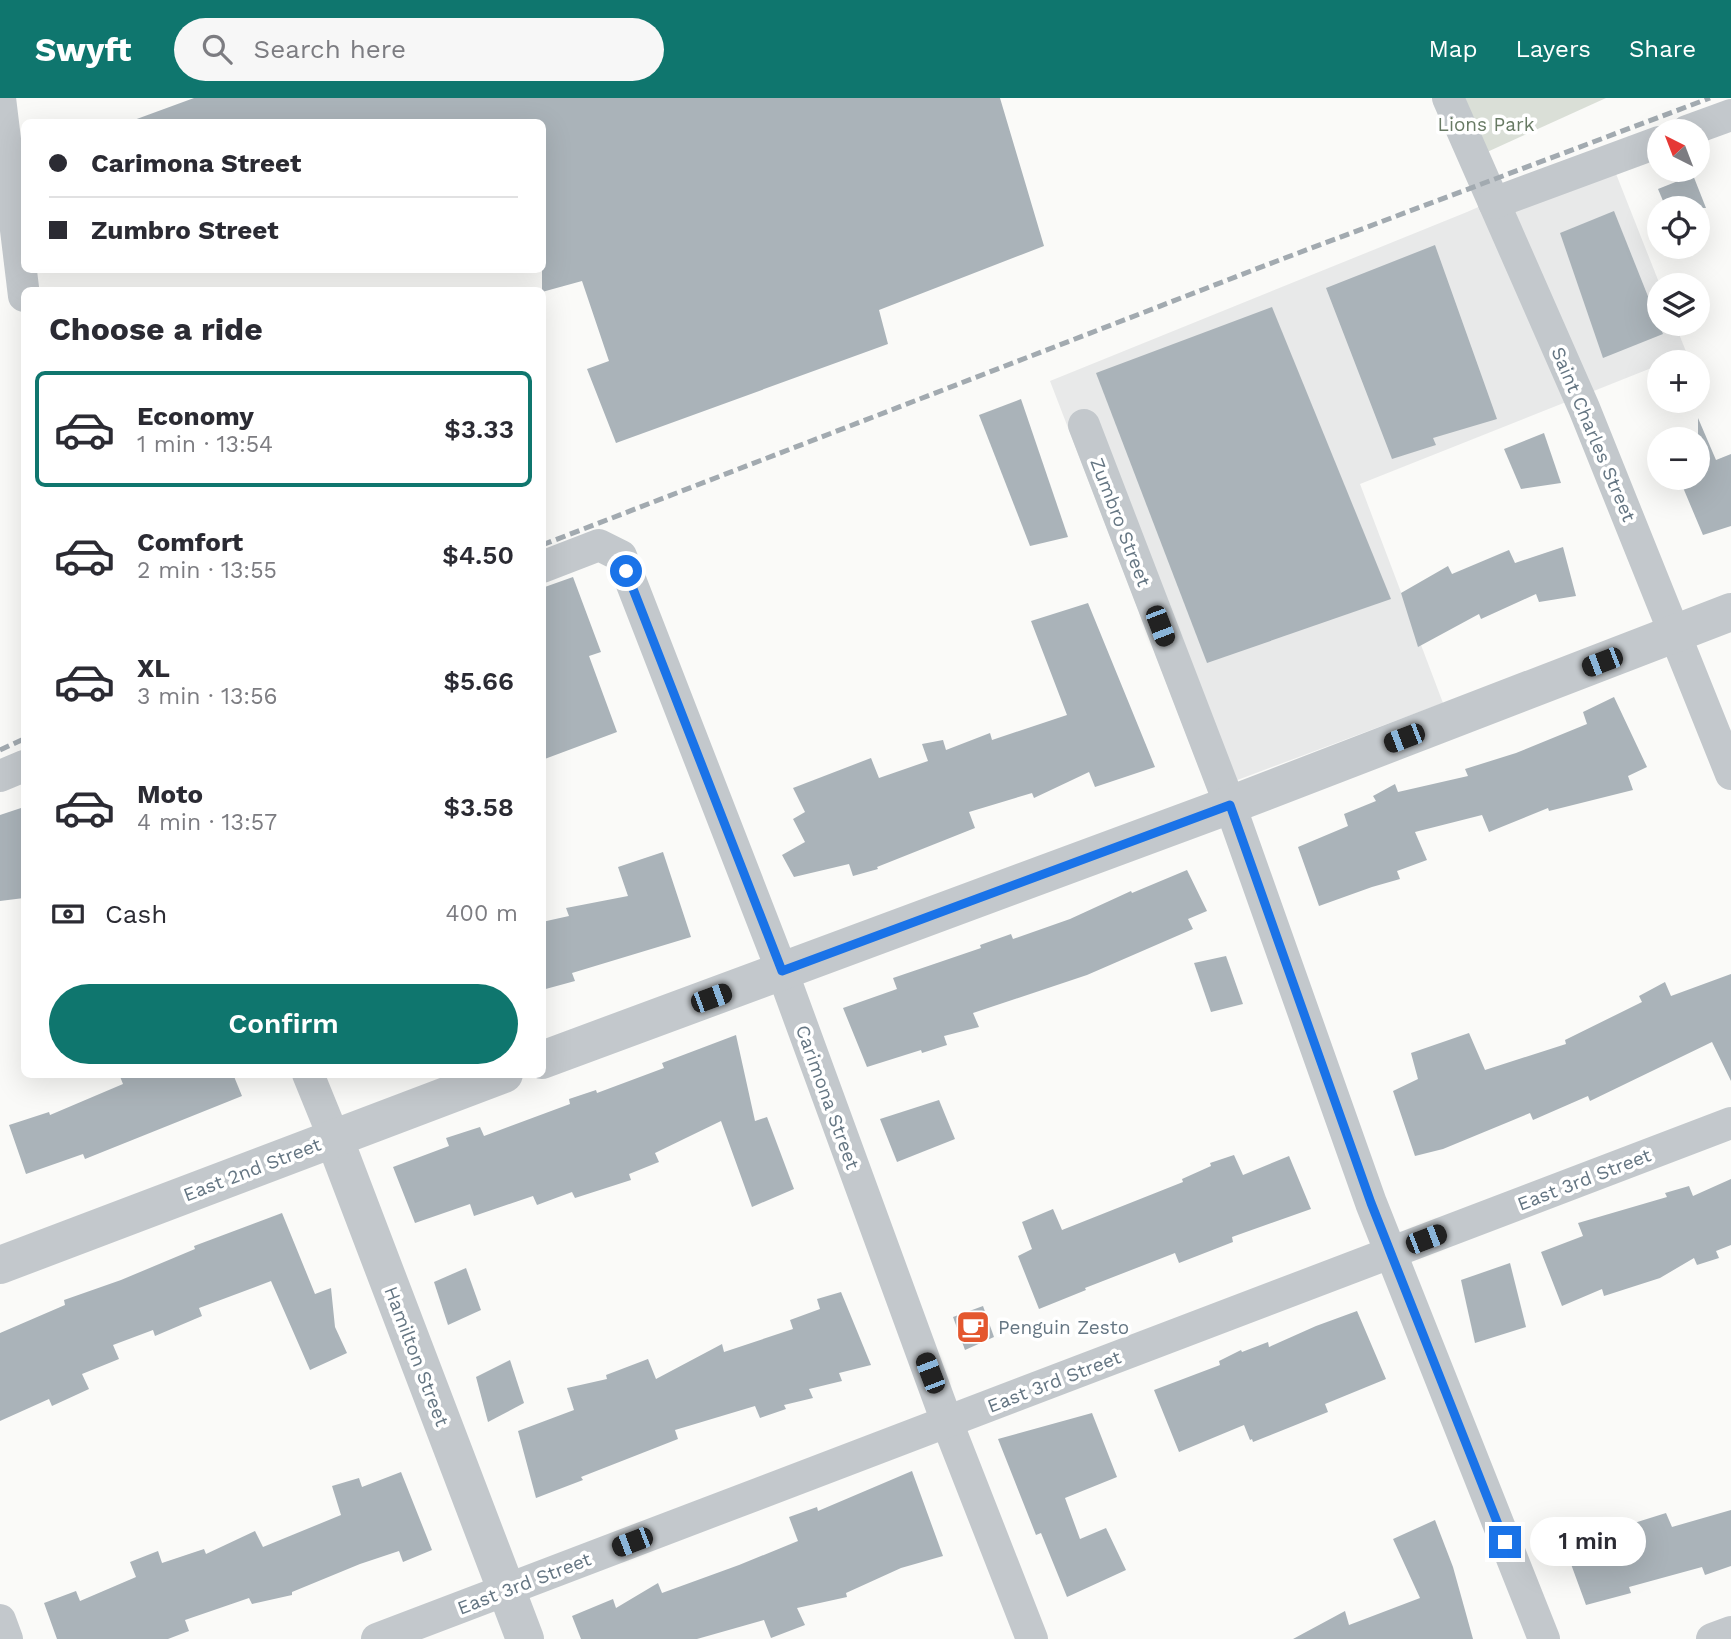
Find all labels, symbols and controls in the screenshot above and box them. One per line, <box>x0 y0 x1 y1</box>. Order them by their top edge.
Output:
search box <box>174 18 664 81</box>
text: Swyft <box>35 30 132 69</box>
icon: search <box>198 30 236 68</box>
text: Search here <box>254 34 406 64</box>
text: Map <box>1429 35 1477 63</box>
text: Layers <box>1515 35 1591 63</box>
text: Share <box>1629 35 1696 63</box>
park label: Lions Park <box>1438 113 1535 136</box>
north arrow <box>1647 119 1710 182</box>
map controls <box>1647 119 1710 490</box>
text: Carimona Street <box>91 148 301 178</box>
button: locate <box>1647 196 1710 259</box>
text: Zumbro Street <box>91 215 279 245</box>
button: layers <box>1647 273 1710 336</box>
text: Choose a ride <box>49 310 263 348</box>
street label: Saint Charles Street <box>1546 343 1641 525</box>
button: + <box>1647 350 1710 413</box>
icon: car <box>53 398 116 461</box>
text: Economy <box>137 401 254 431</box>
text: $3.33 <box>444 414 514 444</box>
button: − <box>1647 427 1710 490</box>
text: 1 min · 13:54 <box>137 431 273 458</box>
street label: Zumbro Street <box>1085 455 1156 590</box>
icon: car <box>53 524 116 587</box>
text: Comfort <box>137 527 243 557</box>
text: $4.50 <box>442 540 514 570</box>
route start <box>610 555 642 587</box>
text: 2 min · 13:55 <box>137 557 277 584</box>
car <box>1143 603 1178 649</box>
car <box>1579 645 1626 679</box>
icon: car <box>53 650 116 713</box>
text: XL <box>137 653 170 683</box>
text: $5.66 <box>443 666 514 696</box>
text: 3 min · 13:56 <box>137 683 278 710</box>
car <box>1381 721 1428 755</box>
icon: car <box>53 776 116 839</box>
text: Moto <box>137 779 203 809</box>
text: $3.58 <box>444 792 514 822</box>
text: 4 min · 13:57 <box>137 809 277 836</box>
icon: cash <box>49 895 87 933</box>
text: Cash <box>105 899 167 929</box>
text: 400 m <box>446 900 518 927</box>
car <box>688 981 735 1015</box>
button: Confirm <box>49 984 518 1064</box>
street label: Carimona Street <box>791 1022 864 1172</box>
street label: East 2nd Street <box>180 1133 324 1206</box>
street label: East 3rd Street <box>1514 1143 1654 1216</box>
car <box>1403 1222 1450 1256</box>
street label: Hamilton Street <box>379 1283 454 1429</box>
cafe icon: Penguin Zesto <box>954 1308 992 1346</box>
place label: Penguin Zesto <box>998 1316 1129 1339</box>
street label: East 3rd Street <box>984 1345 1124 1418</box>
car <box>913 1350 948 1396</box>
callout: 1 min <box>1530 1518 1645 1566</box>
car <box>609 1525 656 1559</box>
route end <box>1489 1526 1521 1558</box>
text: 1 min <box>1558 1528 1618 1555</box>
street label: East 3rd Street <box>454 1547 594 1620</box>

